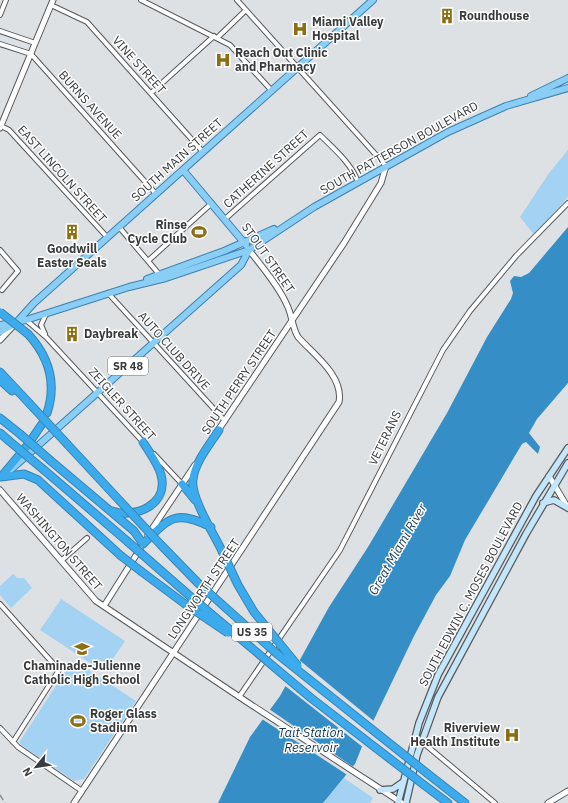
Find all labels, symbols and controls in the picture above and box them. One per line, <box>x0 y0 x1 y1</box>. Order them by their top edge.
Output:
building icon: Roundhouse <box>438 7 456 25</box>
place label: Roundhouse <box>459 8 529 23</box>
place label: Miami Valley Hospital <box>312 14 384 43</box>
hospital icon: Miami Valley Hospital <box>291 20 309 38</box>
street label: VINE STREET <box>109 33 169 97</box>
place label: Reach Out Clinic and Pharmacy <box>235 45 328 74</box>
hospital icon: Reach Out Clinic and Pharmacy <box>214 51 232 69</box>
street label: BURNS AVENUE <box>56 67 125 142</box>
street label: SOUTH PATTERSON BOULEVARD <box>317 98 480 197</box>
street label: SOUTH MAIN STREET <box>128 115 225 205</box>
street label: EAST LINCOLN STREET <box>15 122 110 226</box>
street label: CATHERINE STREET <box>220 126 312 211</box>
place label: Rinse Cycle Club <box>128 217 187 246</box>
street label: STOUT STREET <box>239 220 298 296</box>
building icon: Goodwill Easter Seals <box>63 223 81 241</box>
sports icon: Rinse Cycle Club <box>190 223 208 241</box>
place label: Goodwill Easter Seals <box>37 241 107 270</box>
street label: AUTO CLUB DRIVE <box>135 308 214 393</box>
building icon: Daybreak <box>63 325 81 343</box>
place label: Daybreak <box>84 326 138 341</box>
street label: SOUTH PERRY STREET <box>198 326 279 437</box>
road number: SR 48 <box>108 357 148 375</box>
street label: ZEIGLER STREET <box>86 364 159 443</box>
street label: VETERANS <box>365 408 404 468</box>
street label: WASHINGTON STREET <box>13 490 106 593</box>
water label: Great Miami River <box>364 499 431 598</box>
street label: SOUTH EDWIN C. MOSES BOULEVARD <box>415 499 526 689</box>
street label: LONGWORTH STREET <box>164 536 243 642</box>
road number: US 35 <box>232 623 272 641</box>
school or university icon: Chaminade-Julienne Catholic High School <box>73 640 91 658</box>
place label: Chaminade-Julienne Catholic High School <box>23 658 141 687</box>
place label: Roger Glass Stadium <box>90 706 157 735</box>
sports icon: Roger Glass Stadium <box>69 712 87 730</box>
place label: Riverview Health Institute <box>410 720 500 749</box>
water label: Tait Station Reservoir <box>278 724 344 756</box>
hospital icon: Riverview Health Institute <box>503 726 521 744</box>
north arrow <box>16 747 56 787</box>
text: N <box>19 765 35 779</box>

